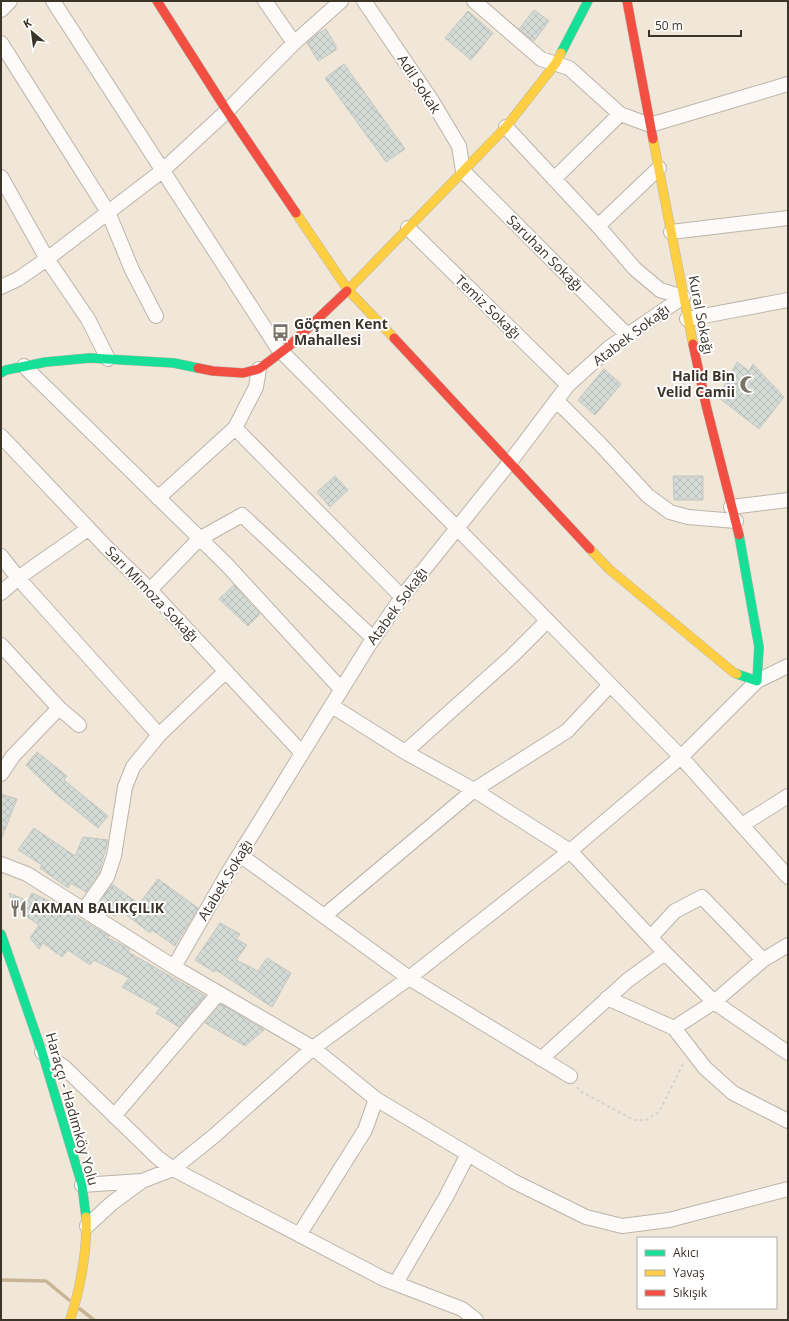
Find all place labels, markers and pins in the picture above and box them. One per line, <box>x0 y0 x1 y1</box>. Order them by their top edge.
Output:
place label: Göçmen Kent Mahallesi <box>294 314 388 349</box>
bus stop icon: Göçmen Kent Mahallesi <box>271 322 291 342</box>
place label: Halid Bin Velid Camii <box>657 366 735 401</box>
mosque icon: Halid Bin Velid Camii <box>738 374 758 394</box>
restaurant icon: AKMAN BALIKÇILIK <box>8 898 28 918</box>
place label: AKMAN BALIKÇILIK <box>31 898 165 917</box>

